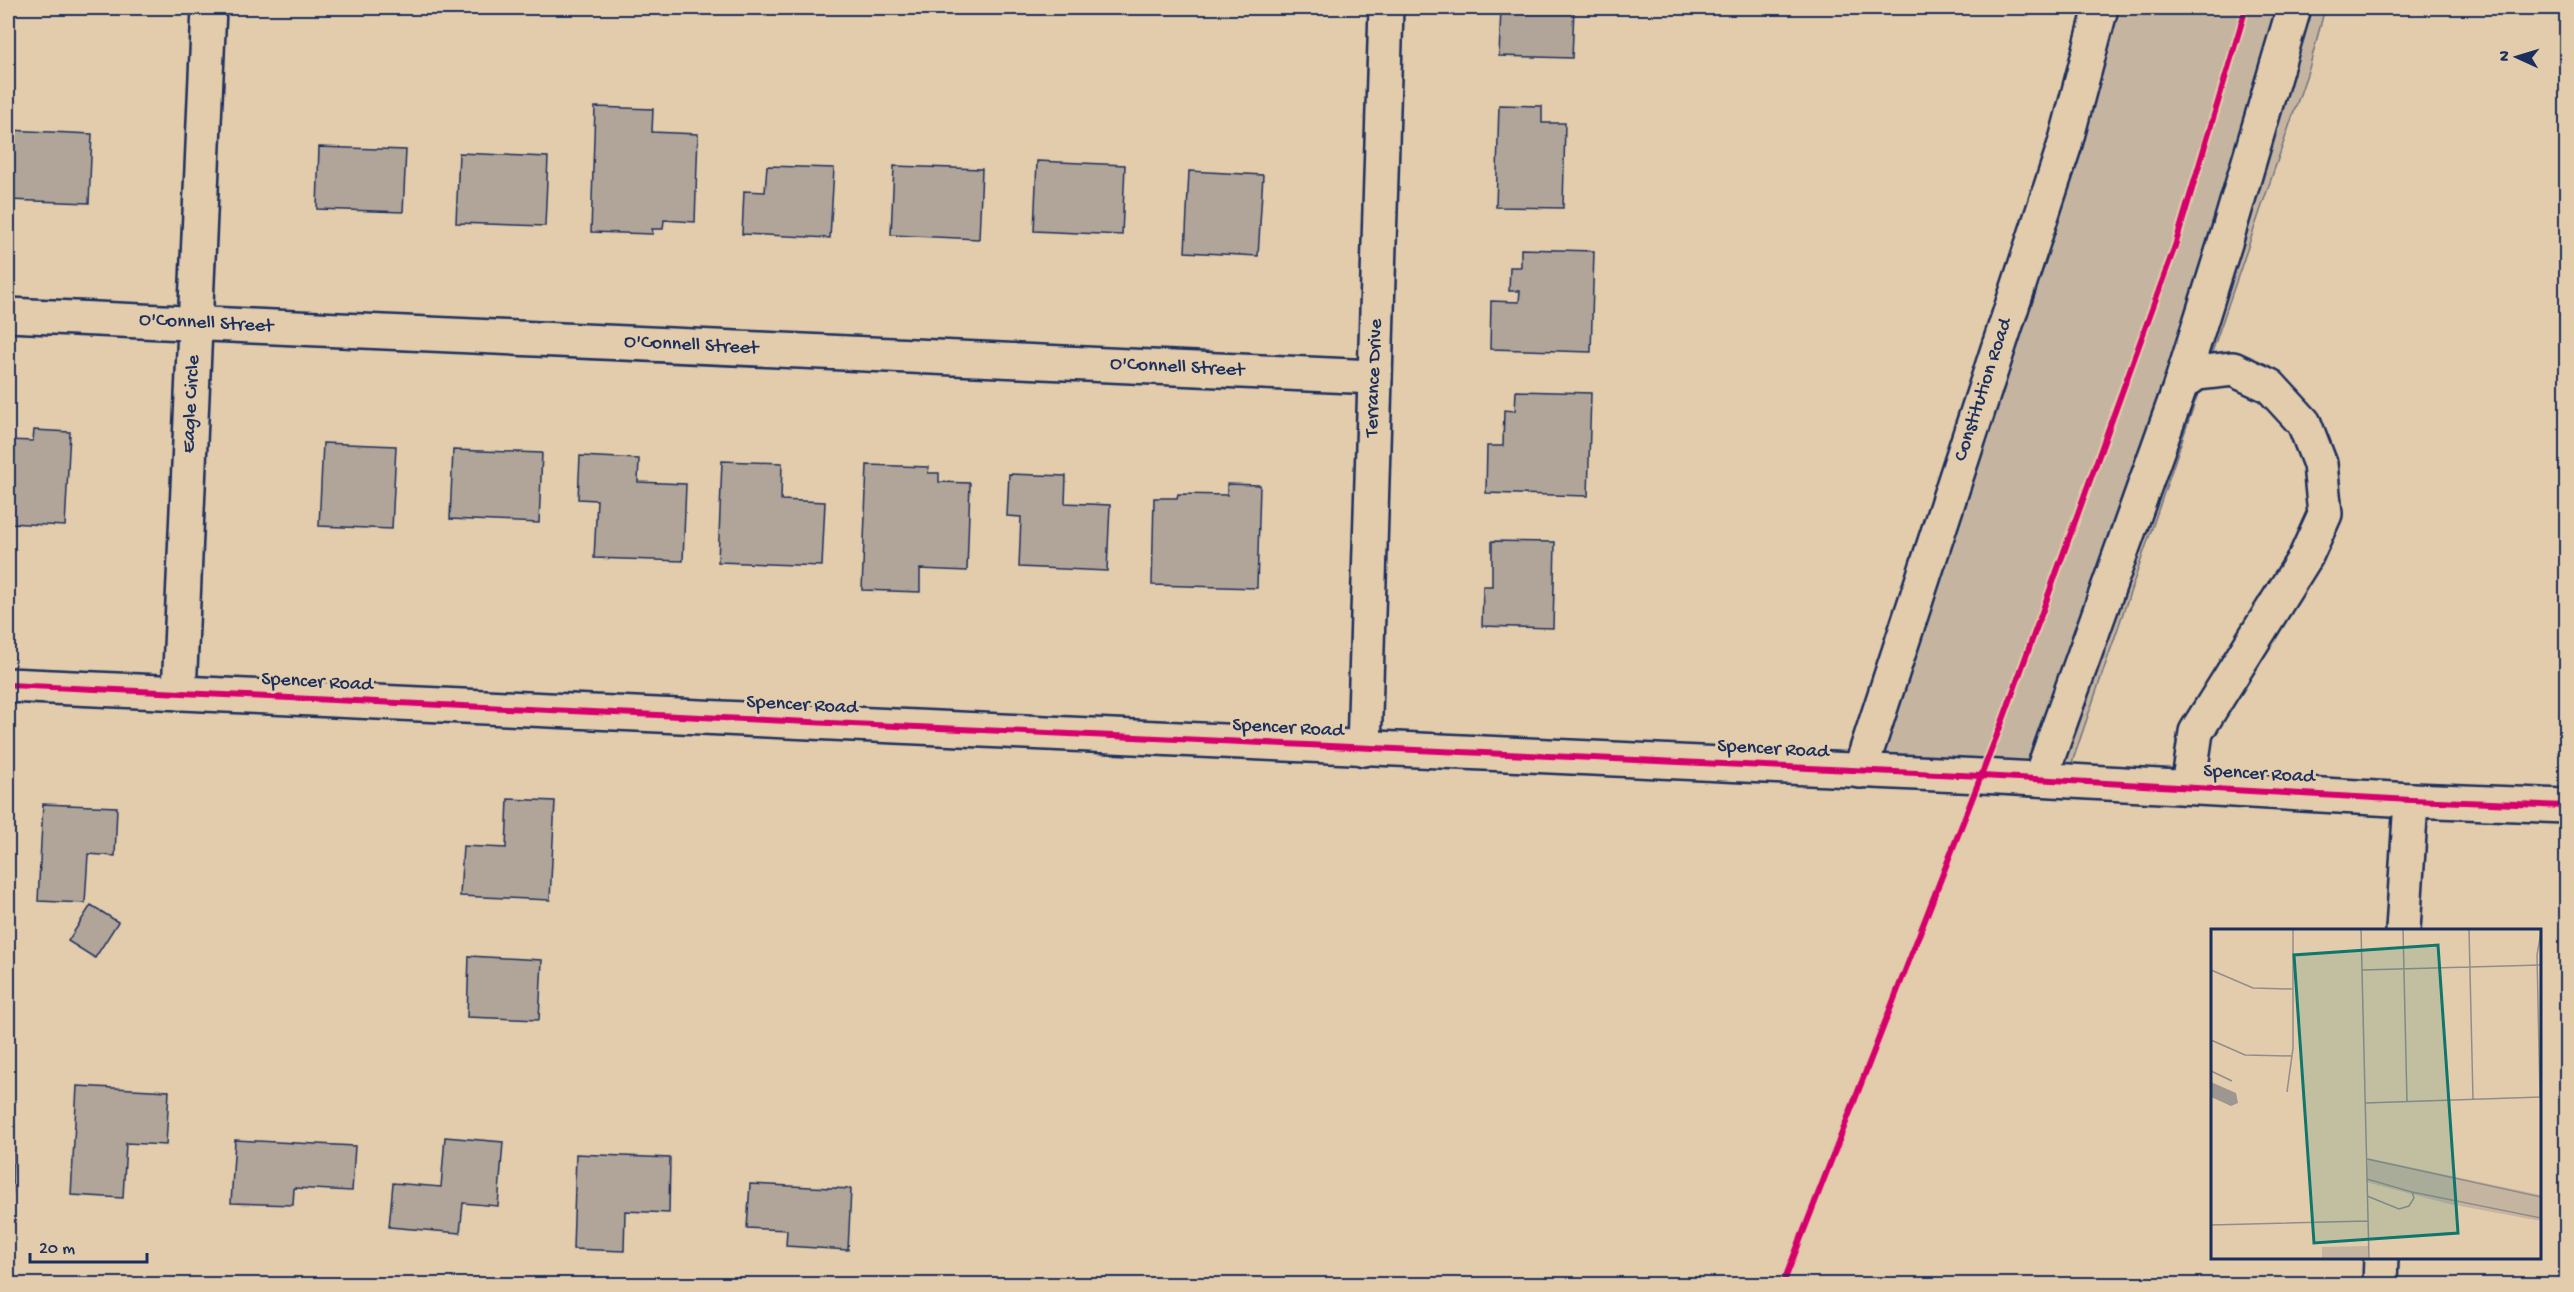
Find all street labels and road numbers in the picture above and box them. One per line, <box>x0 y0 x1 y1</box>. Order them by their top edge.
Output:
street label: O'Connell Street <box>138 309 276 339</box>
street label: Constitution Road <box>1950 313 2019 464</box>
street label: Terrance Drive <box>1361 318 1389 438</box>
street label: O'Connell Street <box>623 331 761 361</box>
street label: O'Connell Street <box>1109 353 1247 383</box>
street label: Eagle Circle <box>178 354 206 454</box>
street label: Spencer Road <box>261 669 376 698</box>
street label: Spencer Road <box>746 692 861 721</box>
street label: Spencer Road <box>1232 715 1347 744</box>
street label: Spencer Road <box>1717 736 1832 765</box>
street label: Spencer Road <box>2203 761 2318 790</box>

